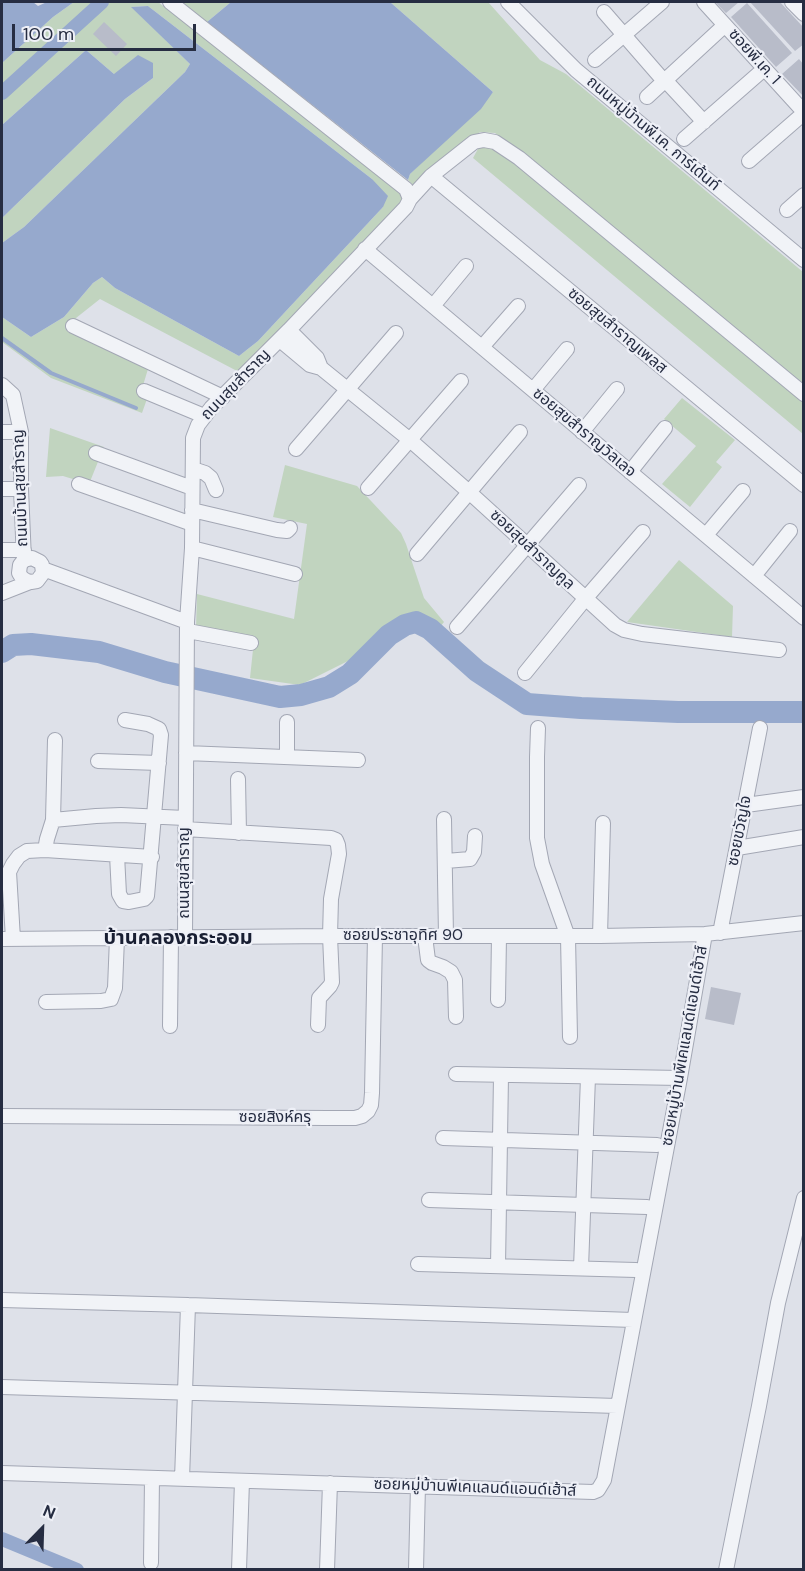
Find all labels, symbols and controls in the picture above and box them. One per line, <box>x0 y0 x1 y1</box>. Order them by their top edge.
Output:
scale bar <box>15 12 200 50</box>
text: 100 m <box>23 22 74 46</box>
street label: ซอยพี.เค. 1 <box>724 25 784 89</box>
street label: ถนนหมู่บ้านพี.เค. การ์เด้นท์ <box>582 73 724 195</box>
street label: ซอยสุขสำราญเพลส <box>563 284 671 378</box>
street label: ถนนสุขสำราญ <box>197 345 275 425</box>
street label: ซอยสุขสำราญวิลเลจ <box>528 384 640 482</box>
street label: ถนนบ้านสุขสำราญ <box>9 429 33 547</box>
street label: ซอยสุขสำราญคูล <box>486 506 578 594</box>
street label: ซอยขวัญใจ <box>724 794 756 868</box>
street label: ถนนสุขสำราญ <box>175 827 195 919</box>
street label: ซอยประชาอุทิศ 90 <box>343 926 463 946</box>
district label: บ้านคลองกระออม <box>103 927 253 951</box>
street label: ซอยหมู่บ้านพีเคแลนด์แอนด์เฮ้าส์ <box>658 944 712 1148</box>
street label: ซอยสิงห์ครุ <box>239 1108 311 1128</box>
street label: ซอยหมู่บ้านพีเคแลนด์แอนด์เฮ้าส์ <box>373 1475 577 1501</box>
north arrow <box>12 1499 72 1559</box>
text: N <box>40 1500 59 1524</box>

